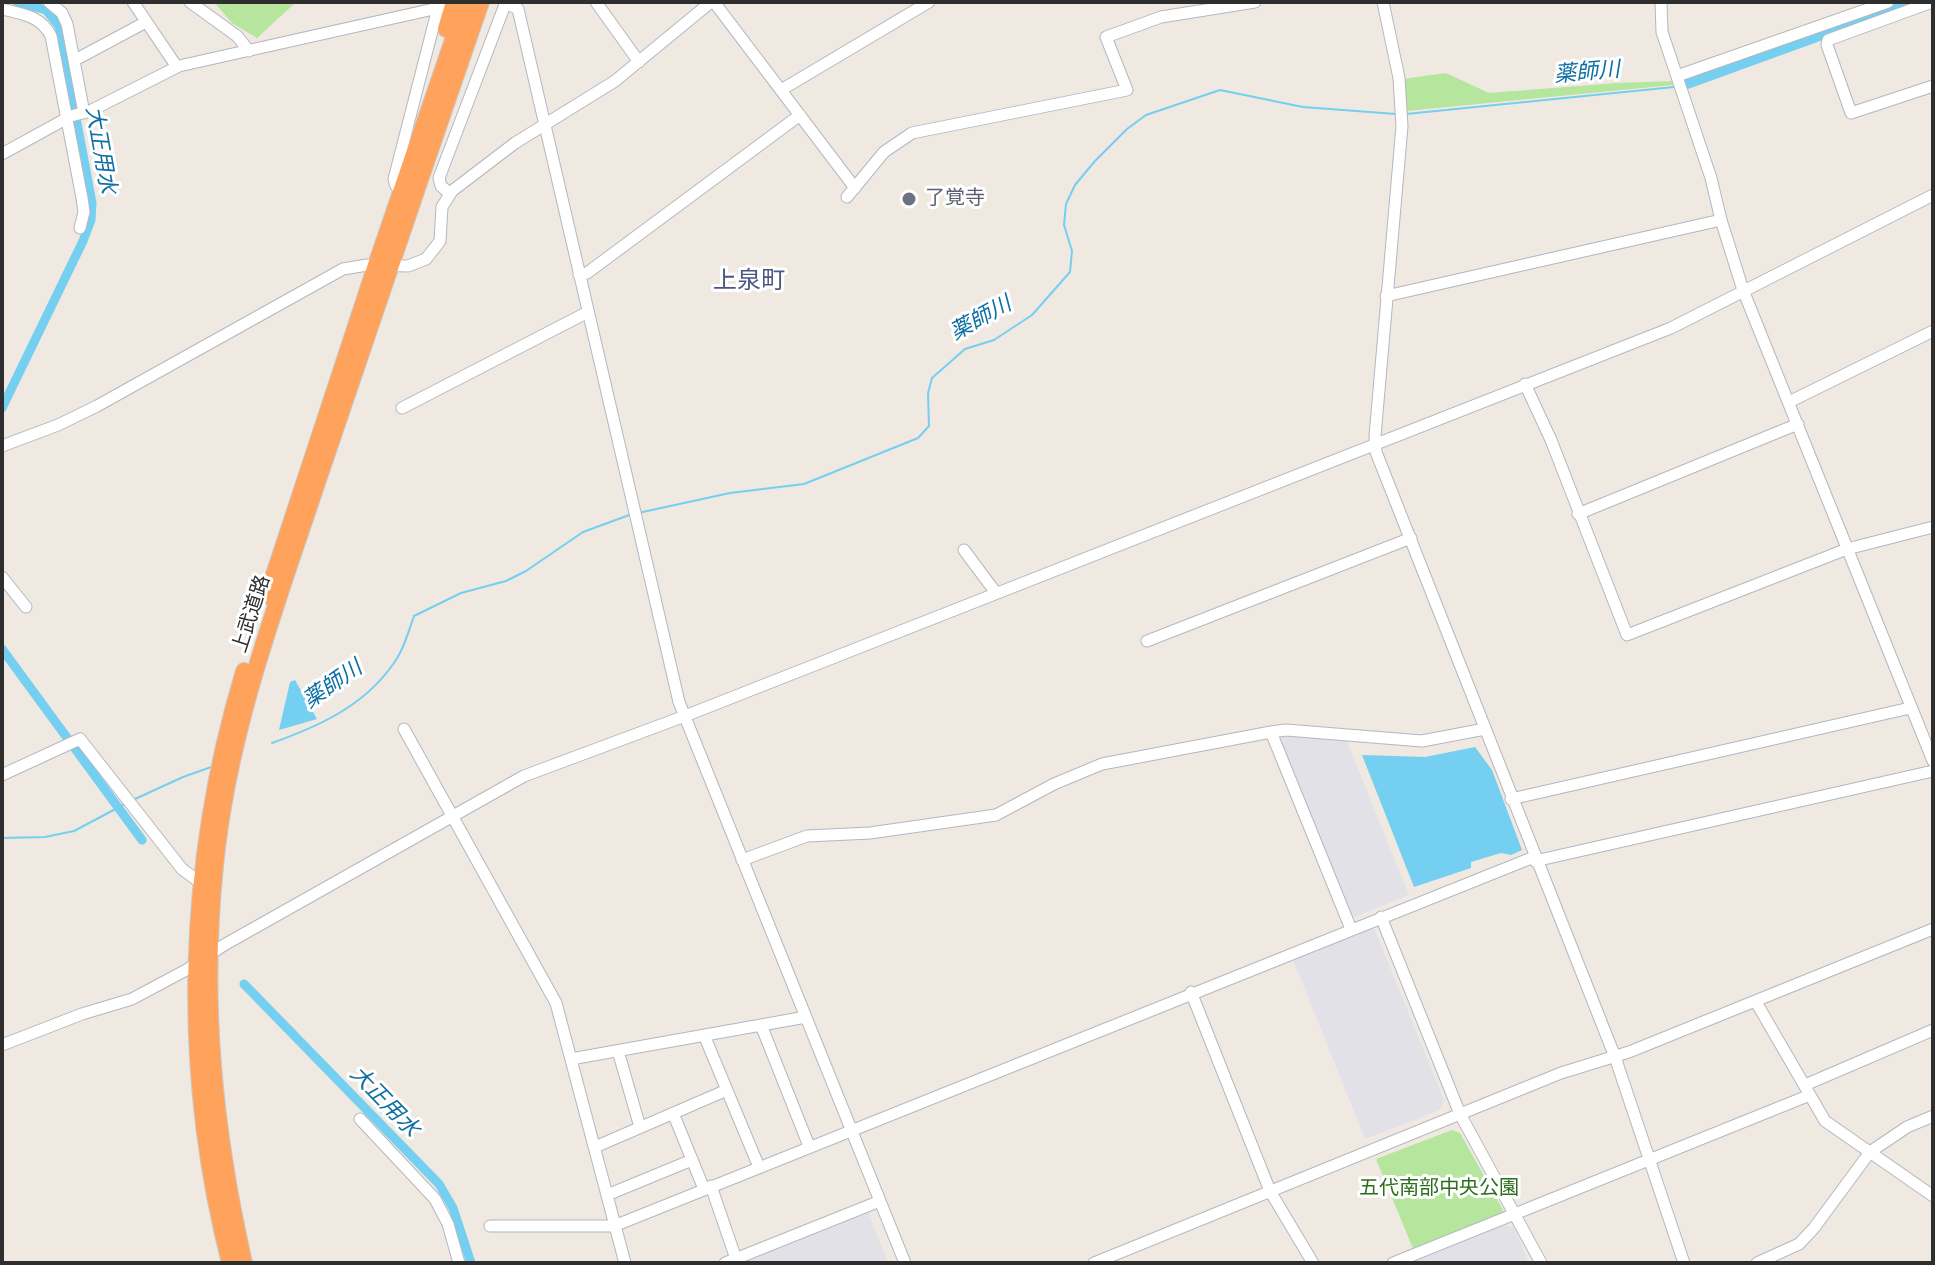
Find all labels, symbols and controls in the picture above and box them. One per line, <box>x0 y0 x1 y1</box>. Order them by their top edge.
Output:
water label: 薬師川 <box>1553 57 1621 89</box>
water label: 大正用水 <box>79 104 121 196</box>
place label: 了覚寺 <box>925 187 985 211</box>
marker: 了覚寺 <box>900 190 918 208</box>
district label: 上泉町 <box>713 268 785 296</box>
water label: 薬師川 <box>946 291 1016 347</box>
street label: 上武道路 <box>228 572 276 656</box>
water label: 薬師川 <box>298 655 368 715</box>
water label: 大正用水 <box>344 1061 424 1143</box>
park label: 五代南部中央公園 <box>1359 1177 1519 1201</box>

